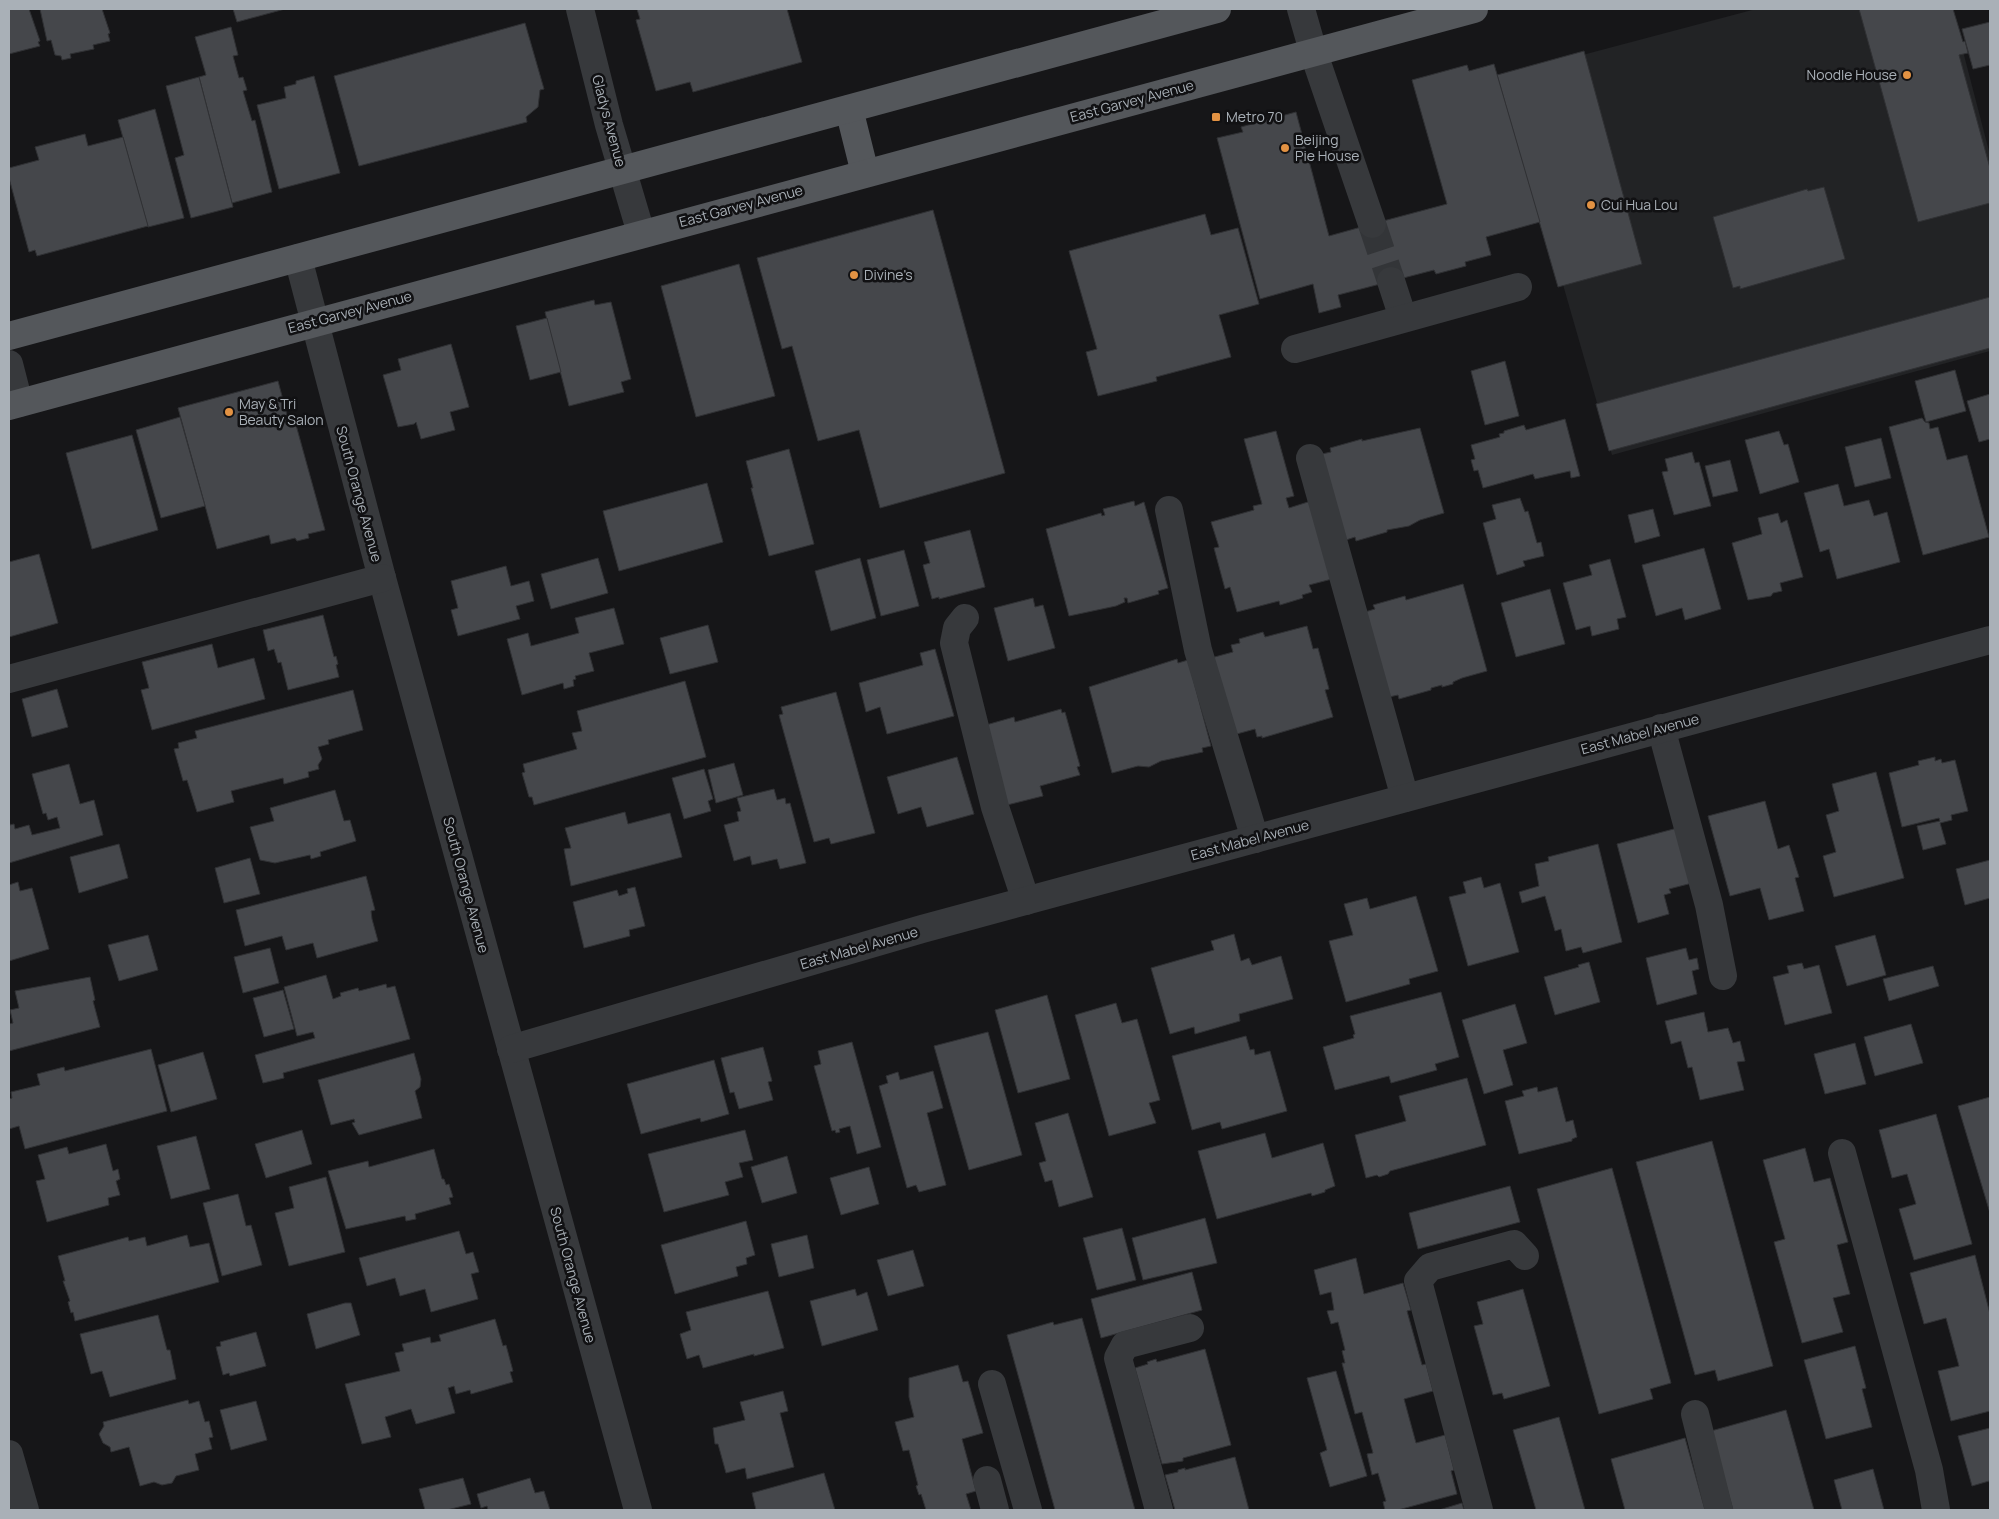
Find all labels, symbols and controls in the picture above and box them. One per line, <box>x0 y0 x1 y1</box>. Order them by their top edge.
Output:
place label: Noodle House <box>1807 65 1897 84</box>
marker: Noodle House <box>1901 69 1913 81</box>
street label: Gladys Avenue <box>588 73 631 169</box>
street label: East Garvey Avenue <box>1068 75 1196 126</box>
place label: Metro 70 <box>1226 107 1283 126</box>
marker: Metro 70 <box>1210 111 1222 123</box>
place label: Beijing Pie House <box>1295 130 1359 165</box>
marker: Beijing Pie House <box>1279 142 1291 154</box>
street label: East Garvey Avenue <box>677 180 805 231</box>
place label: Cui Hua Lou <box>1601 195 1678 214</box>
marker: Cui Hua Lou <box>1585 199 1597 211</box>
place label: Divine's <box>864 265 913 284</box>
marker: Divine's <box>848 269 860 281</box>
street label: East Garvey Avenue <box>286 286 414 337</box>
place label: May & Tri Beauty Salon <box>239 394 324 429</box>
marker: May & Tri Beauty Salon <box>223 406 235 418</box>
street label: South Orange Avenue <box>332 424 387 564</box>
street label: East Mabel Avenue <box>1579 709 1701 758</box>
street label: South Orange Avenue <box>439 815 494 955</box>
street label: East Mabel Avenue <box>1189 815 1311 864</box>
street label: East Mabel Avenue <box>798 922 920 973</box>
street label: South Orange Avenue <box>546 1205 601 1345</box>

